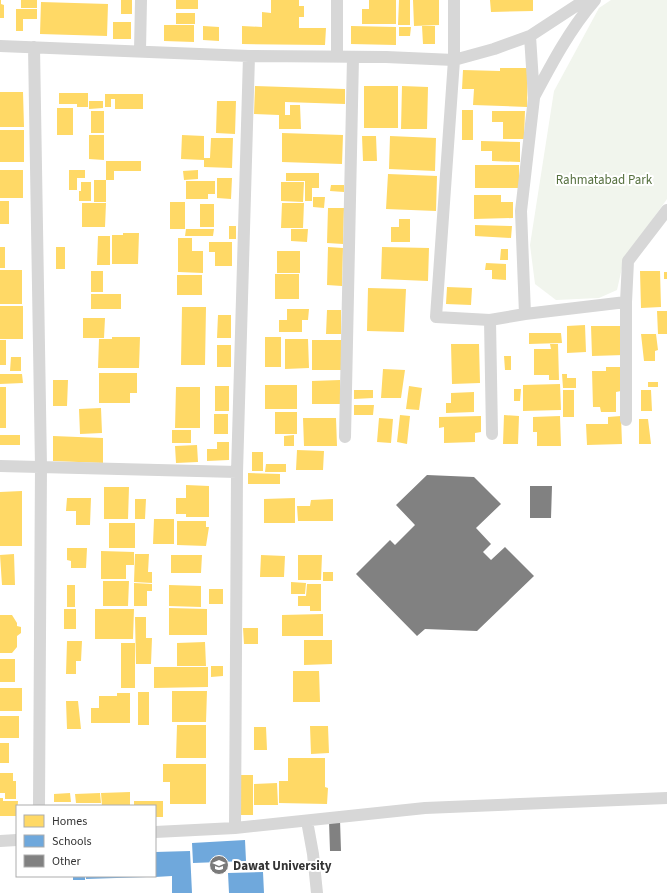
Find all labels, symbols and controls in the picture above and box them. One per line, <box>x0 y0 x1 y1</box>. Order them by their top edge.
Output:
park label: Rahmatabad Park <box>556 171 653 189</box>
legend <box>16 805 156 877</box>
text: Homes <box>52 813 87 830</box>
text: Schools <box>52 833 92 850</box>
text: Other <box>52 853 82 870</box>
school or university icon: Dawat University <box>208 854 230 876</box>
place label: Dawat University <box>233 857 332 875</box>

